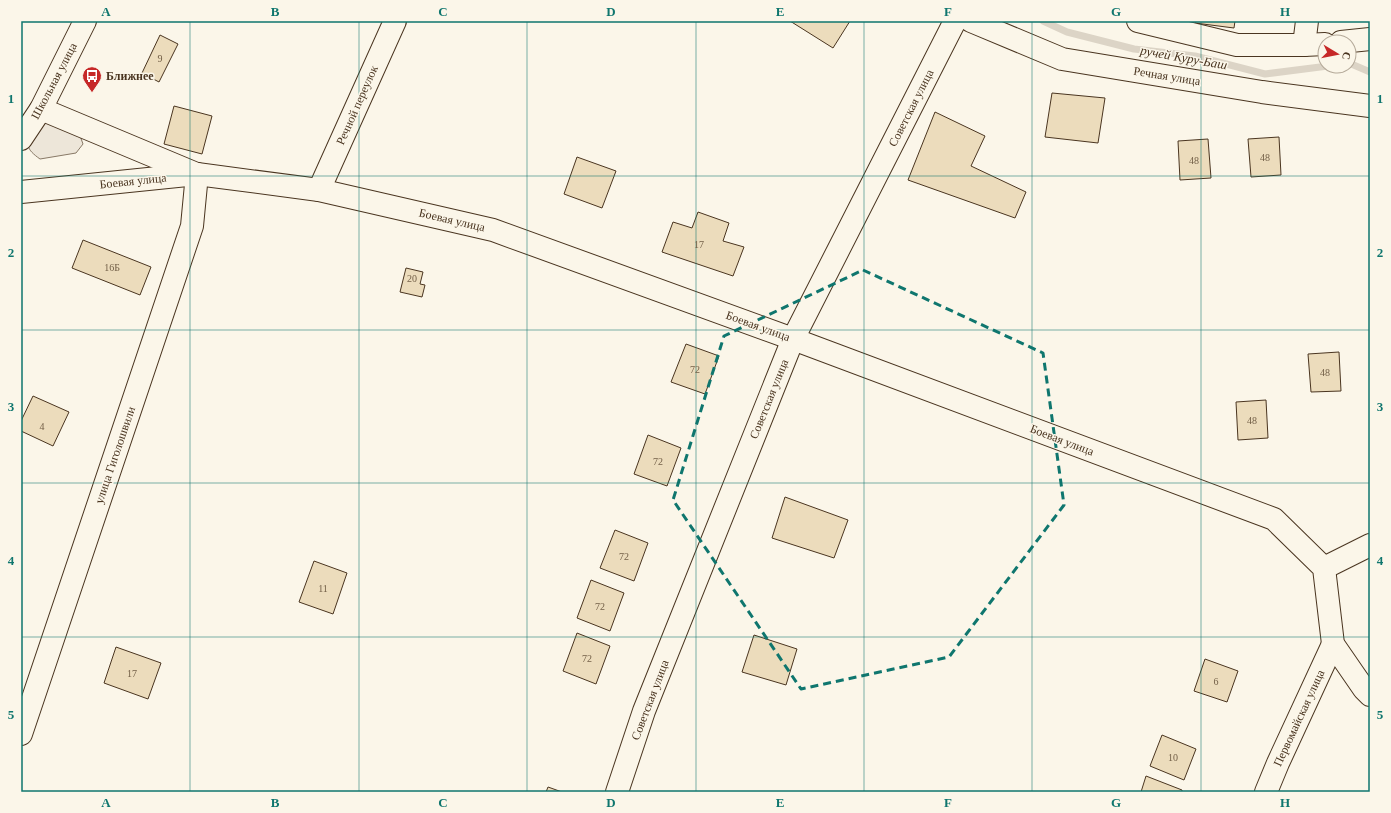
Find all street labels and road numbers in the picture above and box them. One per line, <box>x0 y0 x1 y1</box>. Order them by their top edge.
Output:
street label: Школьная улица <box>28 40 80 122</box>
street label: Речной переулок <box>333 63 381 147</box>
street label: Речная улица <box>1133 64 1202 88</box>
street label: Советская улица <box>886 66 937 149</box>
street label: Боевая улица <box>99 170 168 191</box>
street label: Боевая улица <box>418 206 487 235</box>
street label: Боевая улица <box>724 308 793 344</box>
street label: Советская улица <box>747 356 792 441</box>
street label: улица Гиголошвили <box>92 404 138 505</box>
street label: Боевая улица <box>1028 421 1097 459</box>
street label: Советская улица <box>628 657 672 742</box>
street label: Первомайская улица <box>1270 667 1328 769</box>

